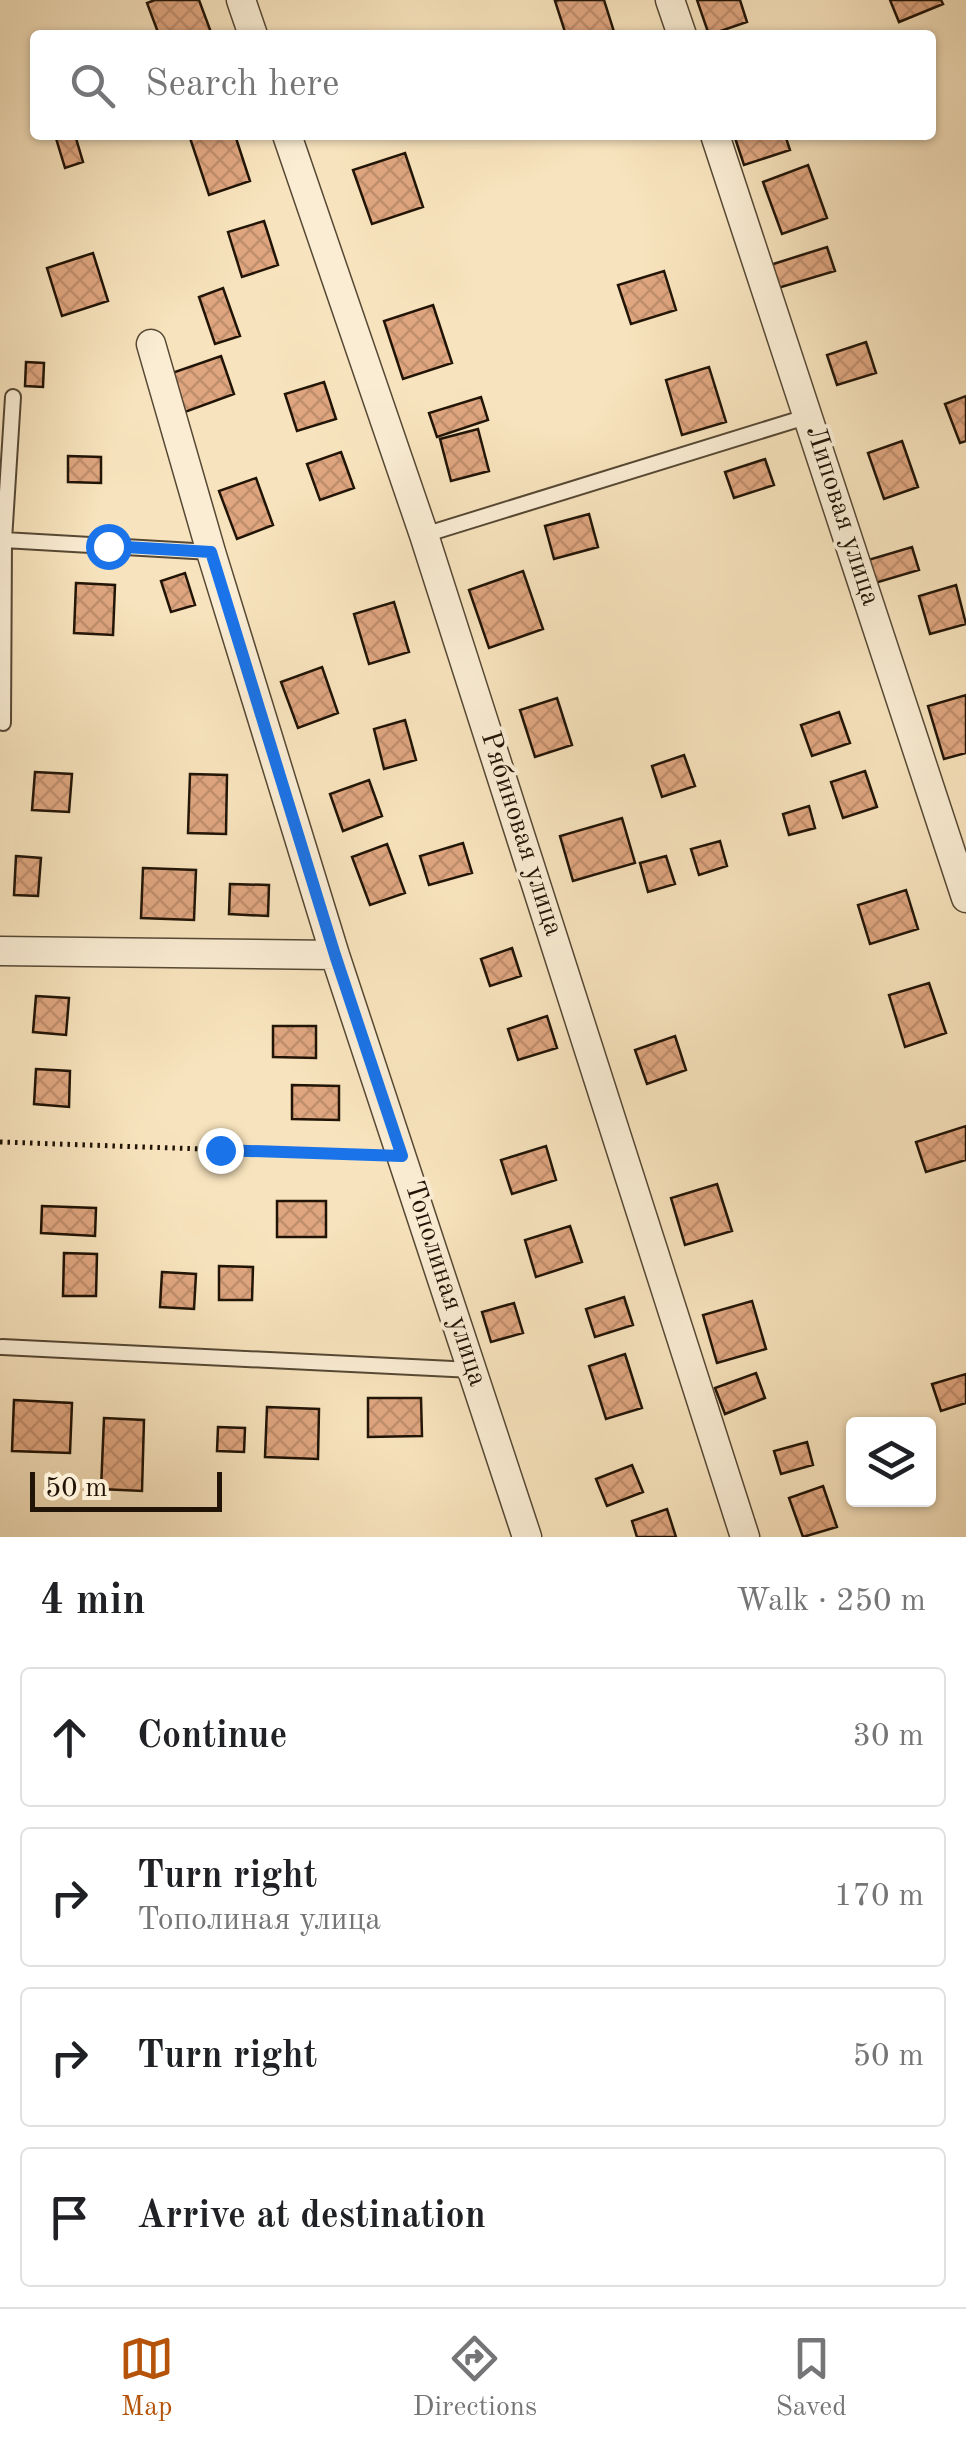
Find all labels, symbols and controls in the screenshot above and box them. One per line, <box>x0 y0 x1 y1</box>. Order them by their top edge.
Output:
search box <box>30 30 936 140</box>
icon: search <box>65 58 120 113</box>
text: Search here <box>145 66 340 104</box>
street label: Липовая улица <box>800 423 884 610</box>
route start <box>86 524 132 570</box>
street label: Рябиновая улица <box>475 728 567 940</box>
route end <box>198 1128 244 1174</box>
street label: Тополиная улица <box>399 1178 491 1390</box>
map controls <box>846 1417 936 1507</box>
button: layers <box>846 1417 936 1507</box>
scale bar <box>30 1467 222 1512</box>
text: 50 m <box>45 1475 108 1503</box>
text: 4 min <box>40 1581 146 1623</box>
text: Walk · 250 m <box>736 1586 926 1618</box>
icon: ahead <box>42 1710 97 1765</box>
text: Continue <box>137 1718 287 1756</box>
text: 30 m <box>853 1721 924 1753</box>
text: Turn right <box>137 1858 317 1896</box>
icon: right <box>42 1870 97 1925</box>
text: 170 m <box>834 1881 924 1913</box>
text: Тополиная улица <box>137 1905 381 1937</box>
icon: right <box>42 2030 97 2085</box>
text: Turn right <box>137 2038 317 2076</box>
text: 50 m <box>853 2041 924 2073</box>
icon: arrive <box>42 2190 97 2245</box>
text: Arrive at destination <box>137 2198 486 2236</box>
tab: Map <box>119 2331 174 2426</box>
tab: Directions <box>413 2331 537 2426</box>
tab: Saved <box>775 2331 847 2426</box>

